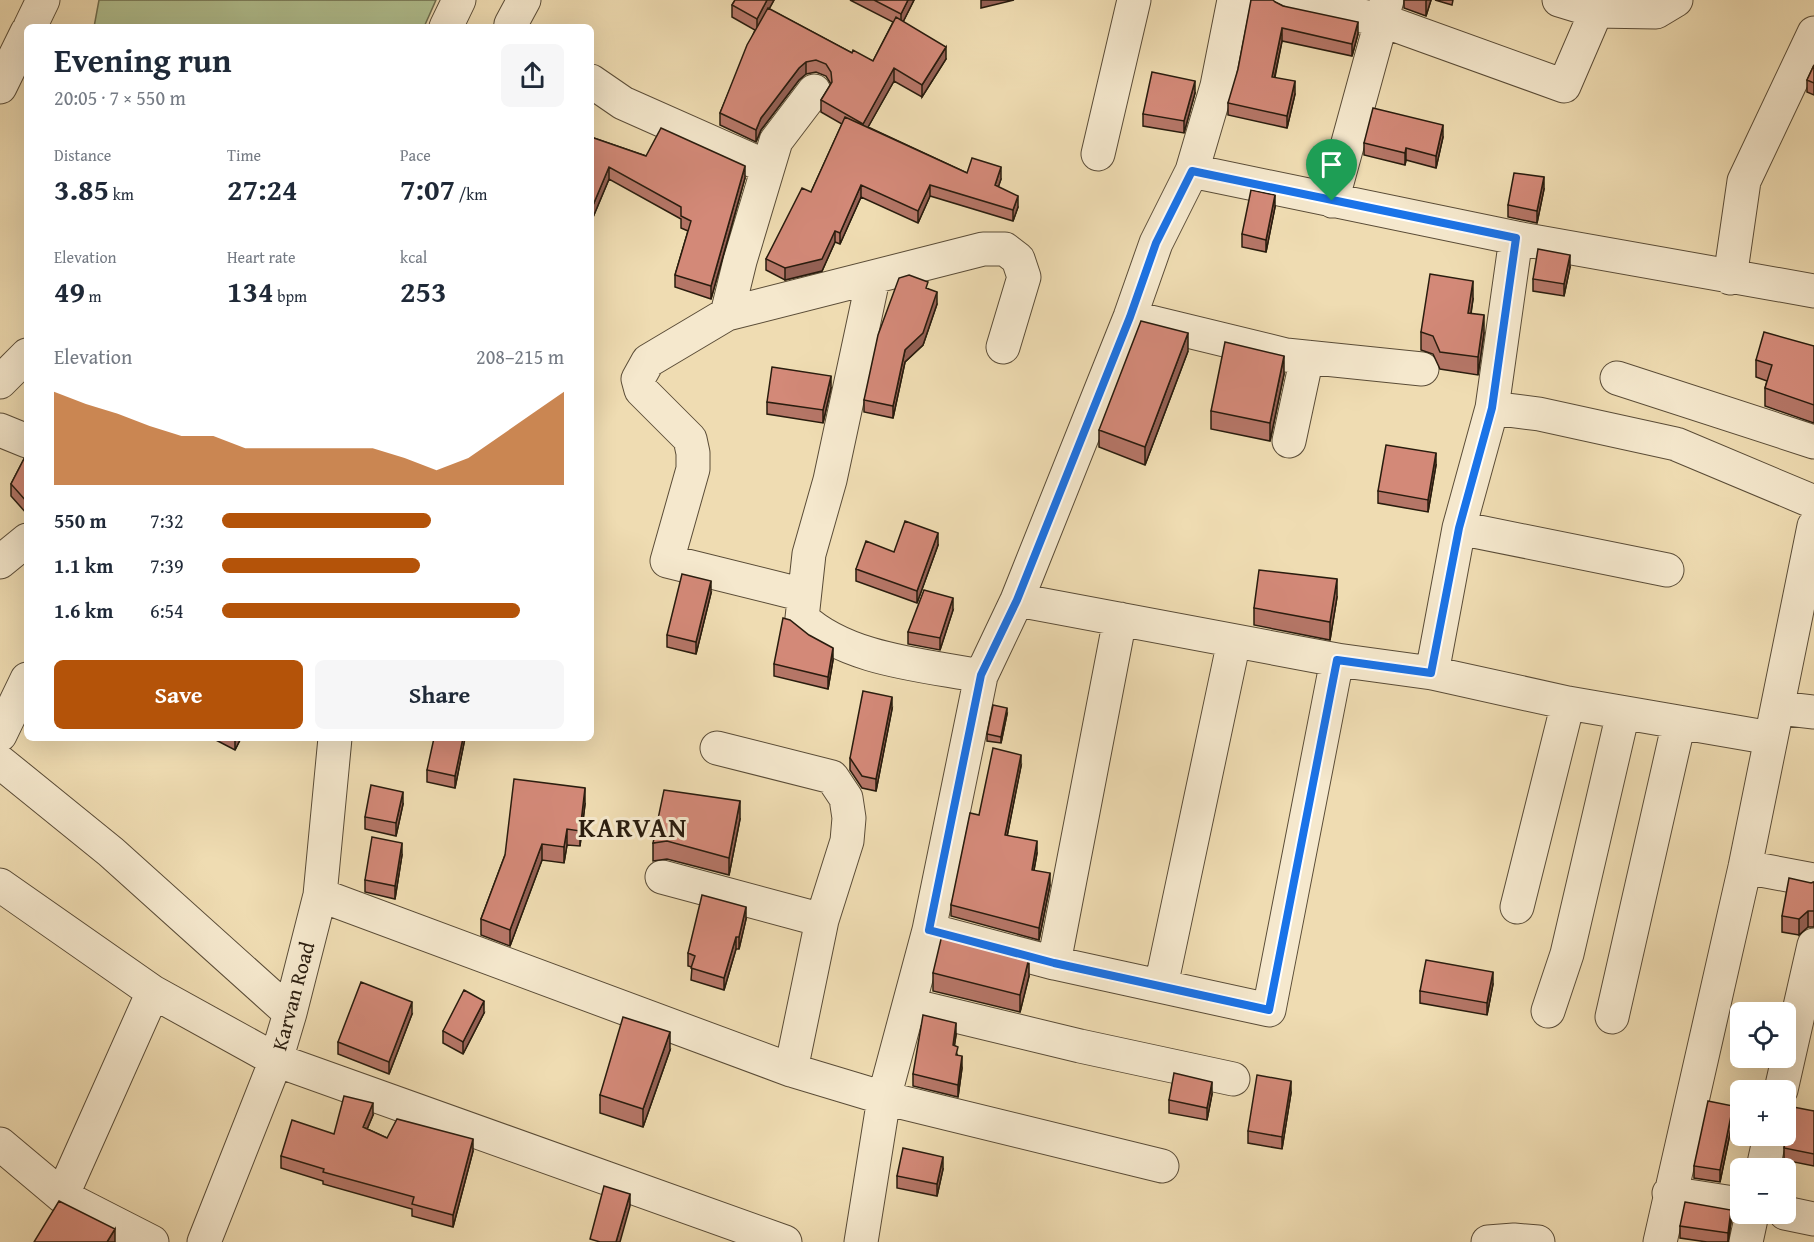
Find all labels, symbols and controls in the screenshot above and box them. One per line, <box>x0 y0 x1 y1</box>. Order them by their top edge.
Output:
text: Evening run <box>54 36 231 84</box>
button: share <box>501 44 564 107</box>
text: 20:05 · 7 × 550 m <box>54 83 186 112</box>
pin <box>1306 139 1357 201</box>
text: Distance <box>54 143 111 167</box>
text: Time <box>227 143 261 167</box>
text: Pace <box>400 143 431 167</box>
icon: arrive <box>1315 148 1348 181</box>
text: 3.85 <box>54 167 109 211</box>
text: 27:24 <box>227 167 298 211</box>
text: 7:07 <box>400 167 455 211</box>
text: km <box>109 182 134 206</box>
text: /km <box>455 182 487 206</box>
text: Elevation <box>54 245 117 269</box>
text: Heart rate <box>227 245 296 269</box>
text: kcal <box>400 245 427 269</box>
text: 49 <box>54 269 85 313</box>
text: 134 <box>227 269 274 313</box>
text: 253 <box>400 269 447 313</box>
text: m <box>85 284 102 308</box>
text: bpm <box>274 284 307 308</box>
text: Elevation <box>54 342 132 371</box>
text: 208–215 m <box>476 342 564 371</box>
text: 550 m <box>54 506 107 535</box>
text: 7:32 <box>150 506 184 535</box>
text: 1.1 km <box>54 551 113 580</box>
text: 7:39 <box>150 551 184 580</box>
text: 1.6 km <box>54 596 113 625</box>
text: 6:54 <box>150 596 184 625</box>
button: Save <box>54 660 303 729</box>
button: Share <box>315 660 564 729</box>
district label: KARVAN <box>578 807 688 847</box>
street label: Karvan Road <box>264 937 323 1054</box>
map controls <box>1730 1002 1796 1224</box>
button: locate <box>1730 1002 1796 1068</box>
button: + <box>1730 1080 1796 1146</box>
button: − <box>1730 1158 1796 1224</box>

